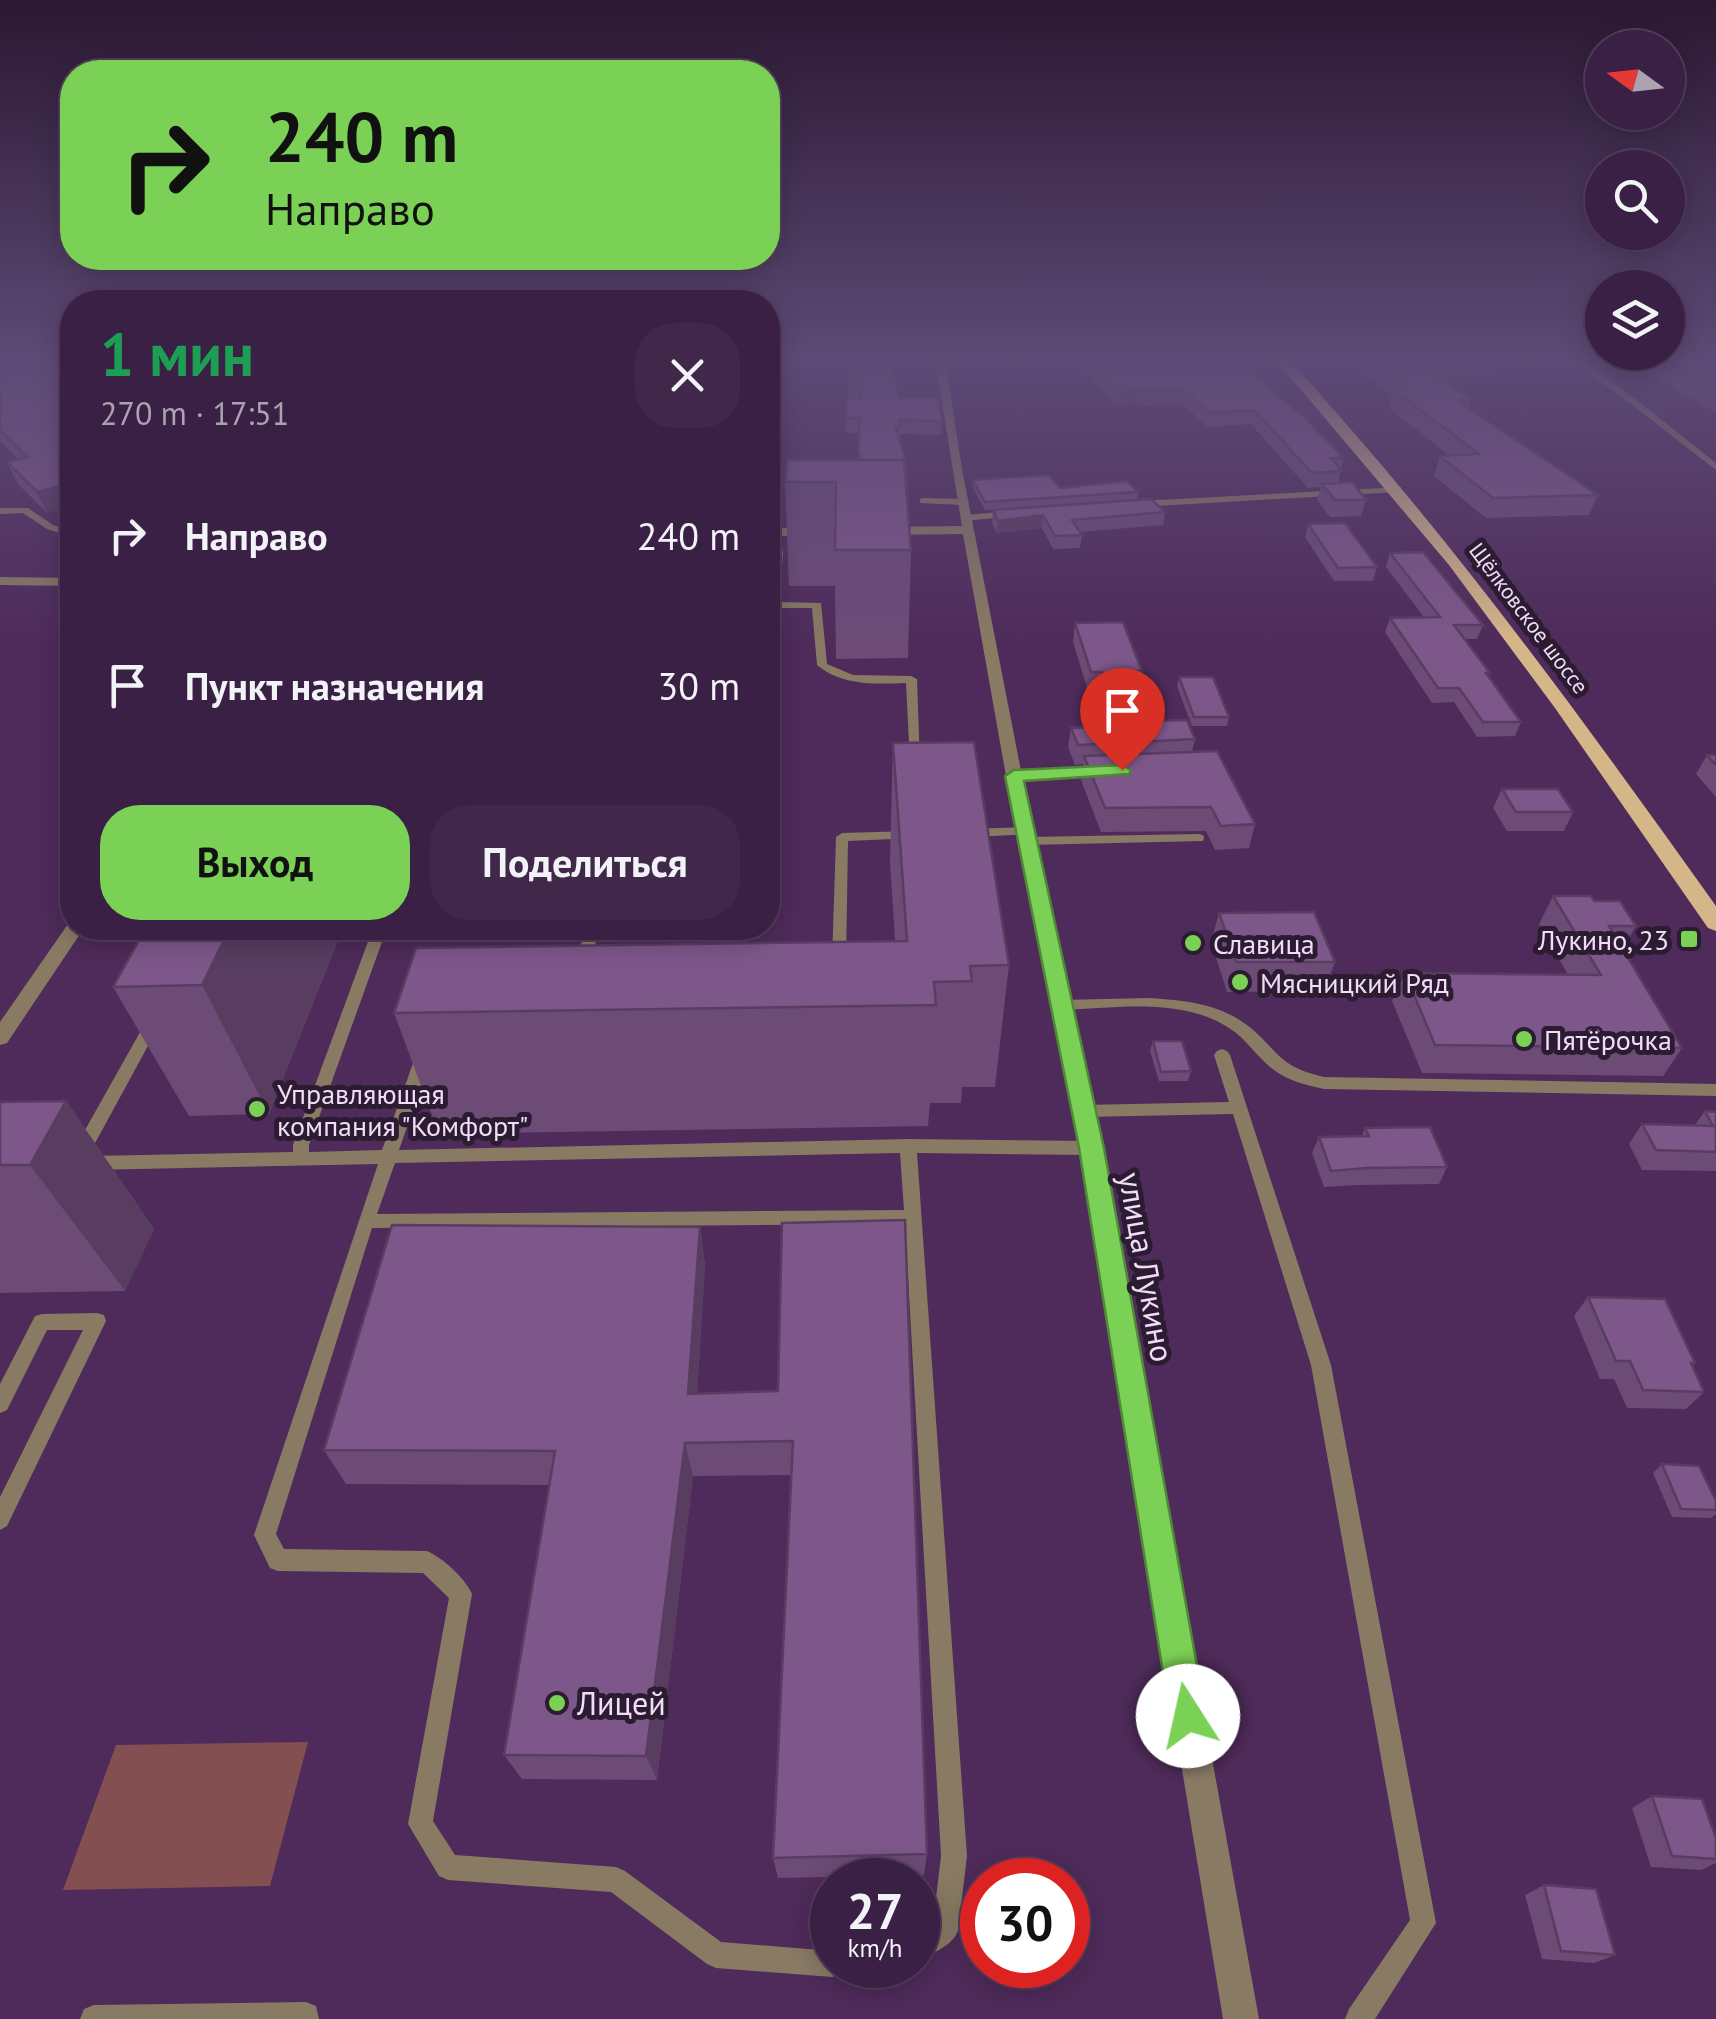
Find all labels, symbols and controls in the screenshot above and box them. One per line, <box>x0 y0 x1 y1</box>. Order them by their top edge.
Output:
north arrow <box>1585 30 1685 130</box>
map controls <box>1585 30 1685 370</box>
text: 240 m <box>265 91 458 181</box>
icon: right <box>100 100 230 230</box>
button: search <box>1585 150 1685 250</box>
text: Направо <box>265 179 435 237</box>
button: layers <box>1585 270 1685 370</box>
text: 1 мин <box>100 315 254 393</box>
button: close <box>635 323 740 428</box>
text: 270 m · 17:51 <box>100 392 289 434</box>
icon: right <box>100 508 155 563</box>
text: Направо <box>185 511 328 560</box>
text: 240 m <box>637 511 740 560</box>
street label: Щёлковское шоссе <box>1463 537 1595 699</box>
icon: arrive <box>100 658 155 713</box>
text: Пункт назначения <box>185 661 484 710</box>
text: 30 m <box>658 661 740 710</box>
pin <box>1080 668 1165 771</box>
icon: arrive <box>1095 683 1150 738</box>
button: Выход <box>100 805 410 920</box>
button: Поделиться <box>430 805 740 920</box>
place label: Лукино, 23 <box>1537 921 1669 958</box>
place label: Славица <box>1213 925 1315 962</box>
marker: Лукино, 23 <box>1678 928 1700 950</box>
marker: Славица <box>1182 932 1204 954</box>
place label: Мясницкий Ряд <box>1260 964 1449 1001</box>
marker: Мясницкий Ряд <box>1229 971 1251 993</box>
place label: Пятёрочка <box>1544 1021 1672 1058</box>
marker: Пятёрочка <box>1513 1028 1535 1050</box>
place label: Управляющая компания "Комфорт" <box>277 1075 528 1144</box>
marker: Управляющая компания "Комфорт" <box>246 1098 268 1120</box>
street label: улица Лукино <box>1110 1169 1184 1365</box>
position arrow <box>1136 1664 1240 1768</box>
place label: Лицей <box>576 1682 666 1724</box>
marker: Лицей <box>546 1692 568 1714</box>
speed limit sign: 30 <box>960 1858 1090 1988</box>
text: 27 <box>847 1878 903 1943</box>
text: km/h <box>848 1932 902 1964</box>

